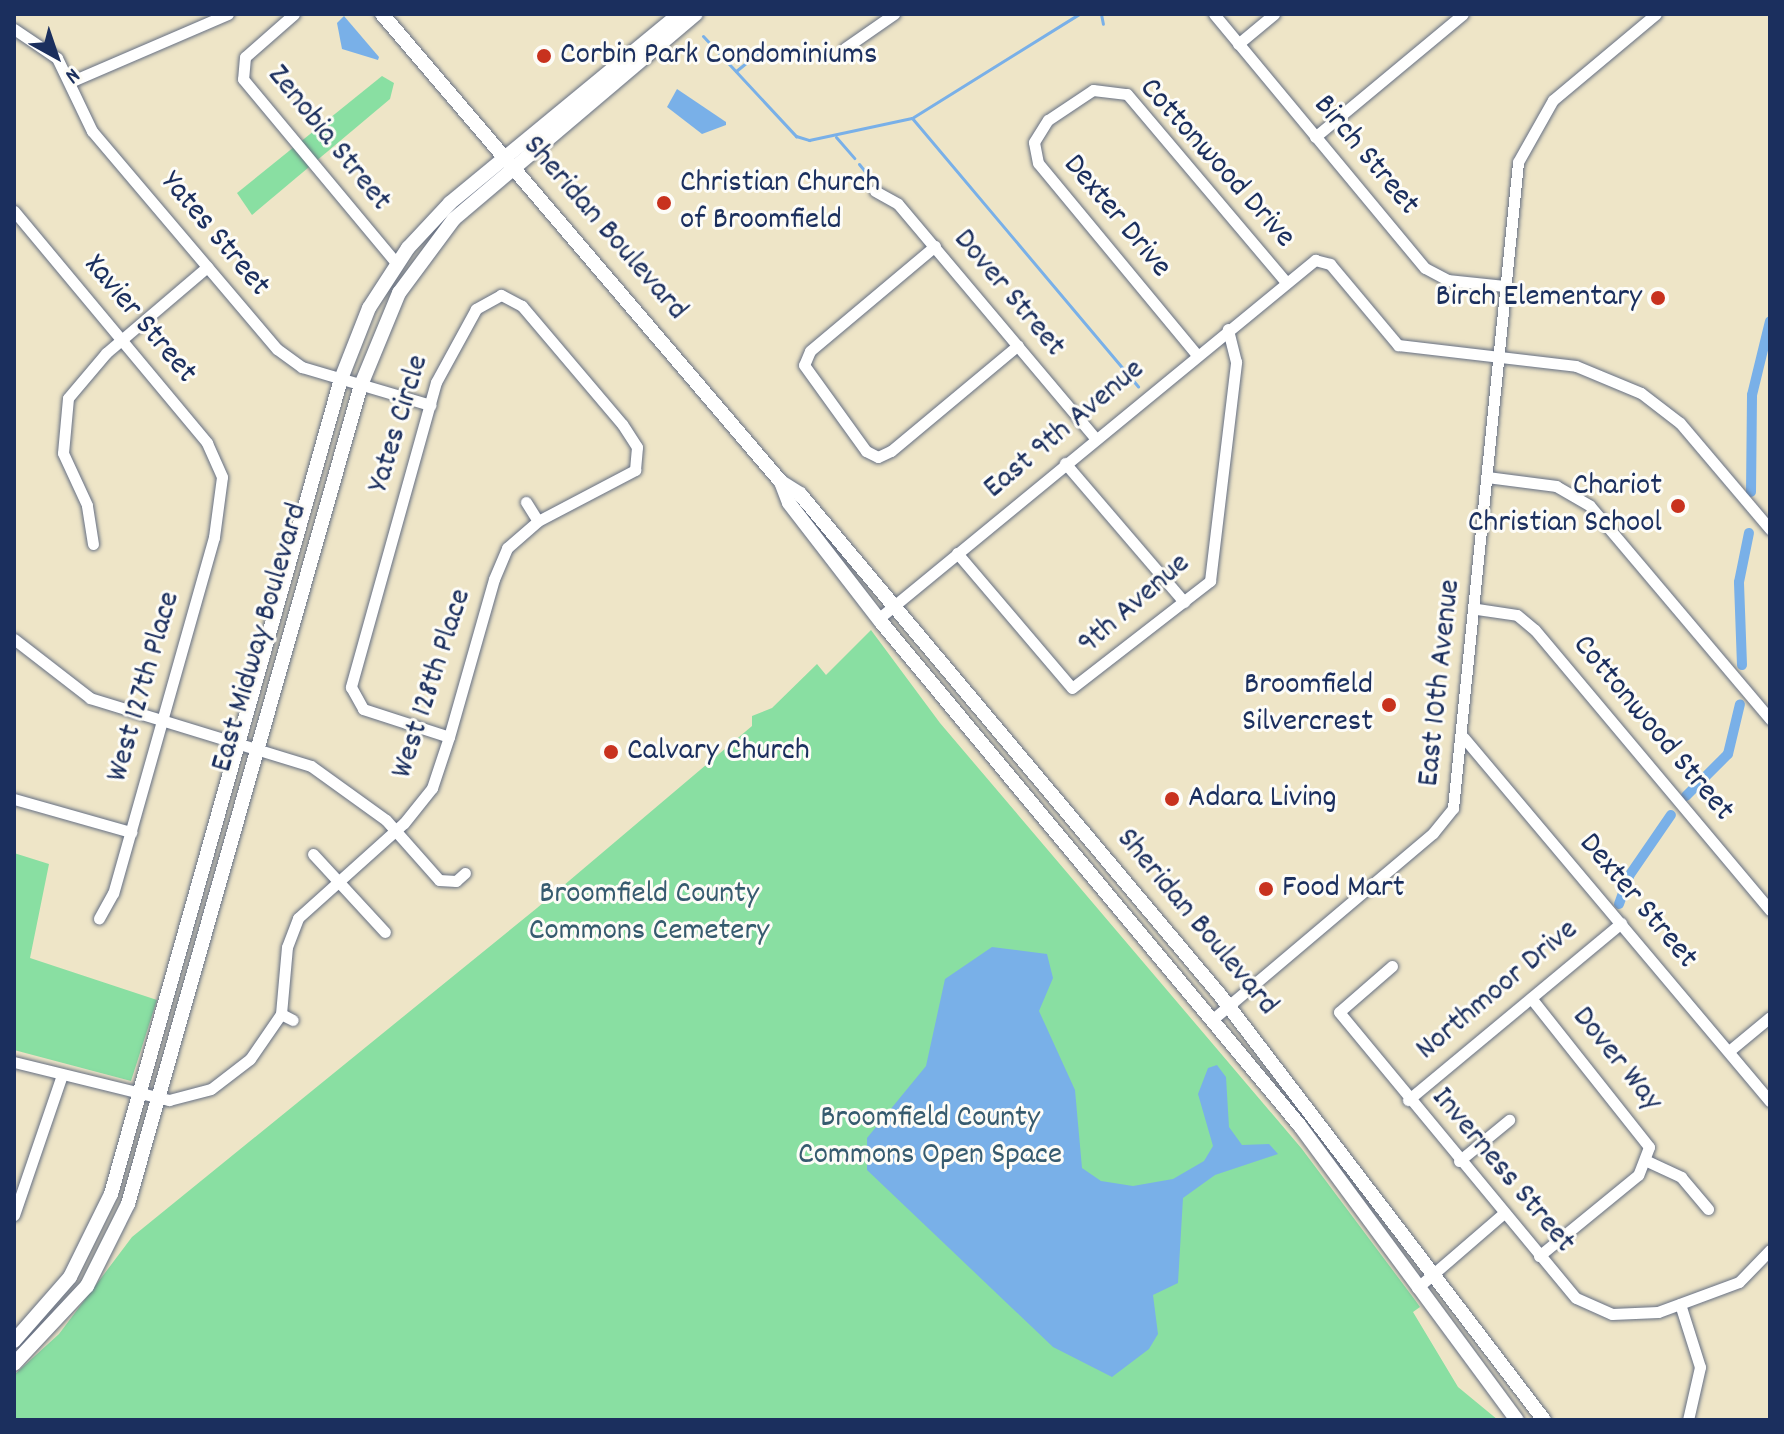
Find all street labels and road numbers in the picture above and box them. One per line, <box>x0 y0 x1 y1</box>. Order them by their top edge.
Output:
street label: Zenobia Street <box>257 58 399 220</box>
street label: Cottonwood Drive <box>1130 71 1302 257</box>
street label: Birch Street <box>1304 88 1426 224</box>
street label: Sheridan Boulevard <box>513 129 695 329</box>
street label: Dexter Drive <box>1053 148 1179 286</box>
street label: Yates Street <box>151 165 277 305</box>
street label: Dover Street <box>943 222 1073 366</box>
street label: Xavier Street <box>74 248 204 392</box>
street label: Yates Circle <box>361 351 439 497</box>
street label: East 9th Avenue <box>977 352 1153 508</box>
street label: East Midway Boulevard <box>204 499 318 777</box>
street label: 9th Avenue <box>1071 546 1199 664</box>
street label: East 10th Avenue <box>1411 578 1471 788</box>
street label: West 128th Place <box>384 584 482 784</box>
street label: West 127th Place <box>100 587 190 787</box>
street label: Cottonwood Street <box>1563 628 1741 830</box>
street label: Sheridan Boulevard <box>1106 821 1286 1025</box>
street label: Dexter Street <box>1569 826 1705 978</box>
street label: Northmoor Drive <box>1409 912 1587 1070</box>
street label: Dover Way <box>1562 1000 1670 1120</box>
street label: Inverness Street <box>1421 1080 1583 1262</box>

